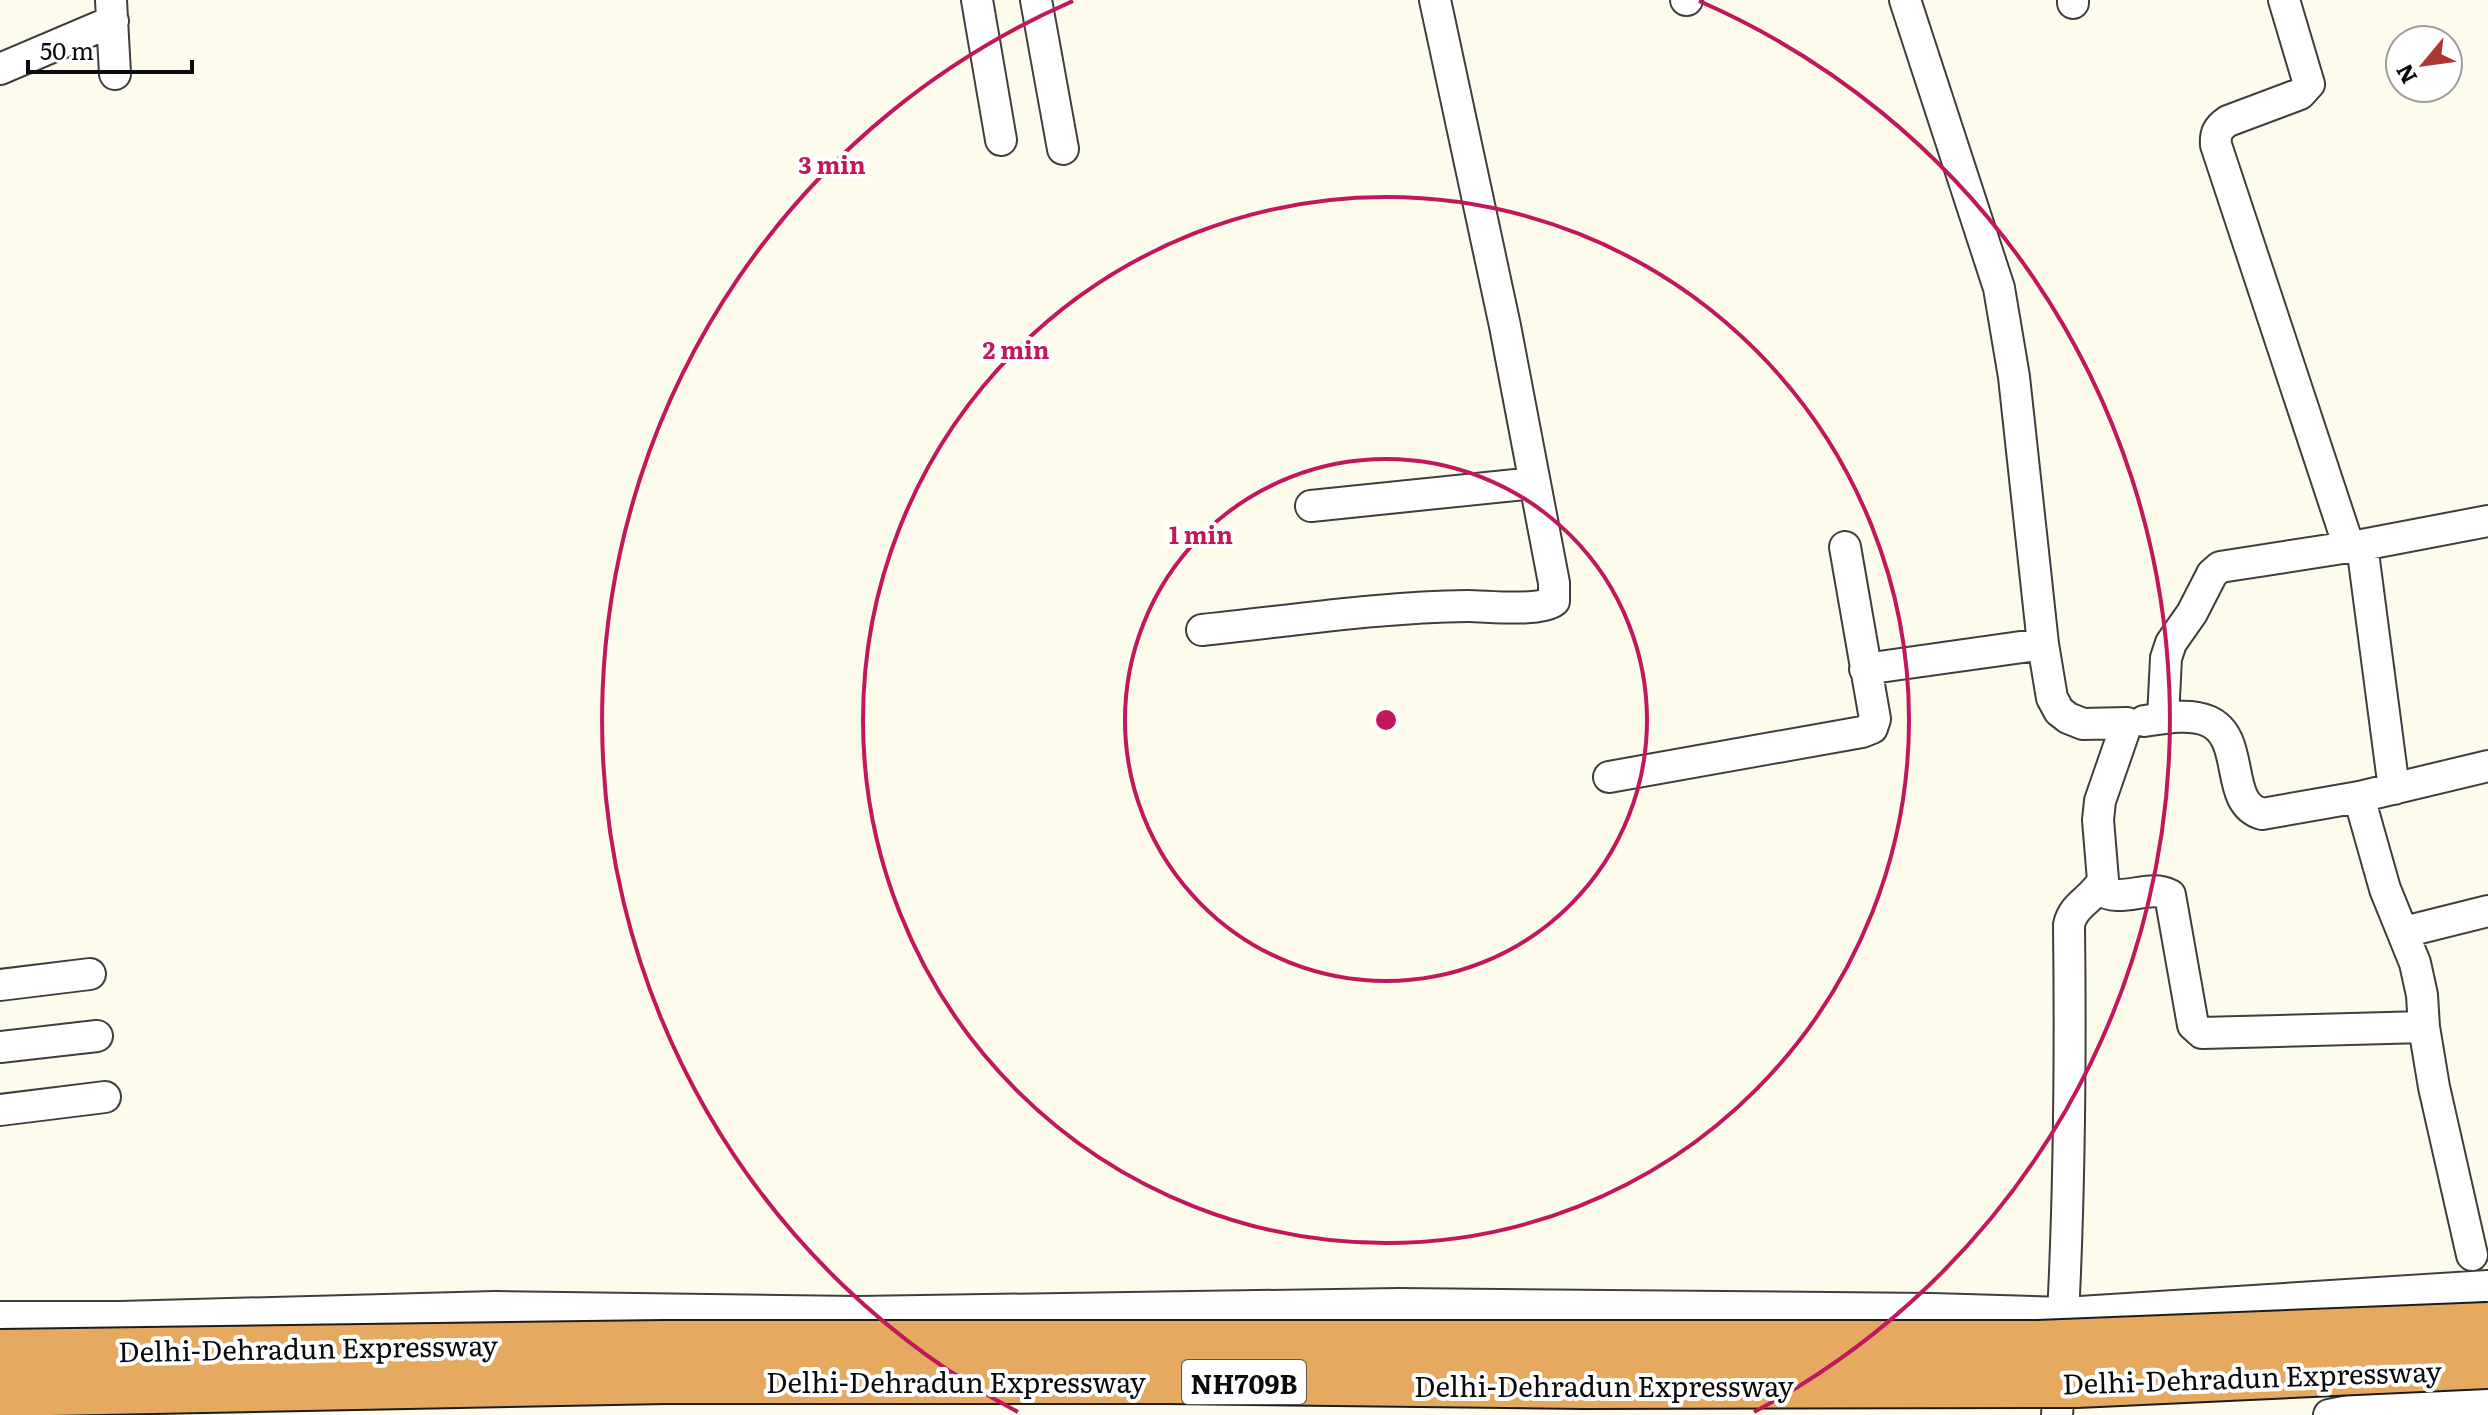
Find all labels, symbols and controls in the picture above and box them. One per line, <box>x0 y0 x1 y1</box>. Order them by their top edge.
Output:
scale bar <box>28 24 192 74</box>
north arrow <box>2384 24 2464 104</box>
text: 50 m <box>40 32 94 67</box>
text: N <box>2386 58 2424 90</box>
text: 3 min <box>798 146 866 181</box>
text: 2 min <box>982 331 1050 366</box>
text: 1 min <box>1169 516 1233 551</box>
centre of rings <box>1372 706 1400 734</box>
street label: Delhi-Dehradun Expressway <box>118 1323 499 1371</box>
street label: Delhi-Dehradun Expressway <box>2061 1348 2443 1404</box>
street label: Delhi-Dehradun Expressway <box>766 1360 1147 1402</box>
road number: NH709B <box>1182 1360 1306 1404</box>
street label: Delhi-Dehradun Expressway <box>1414 1364 1795 1406</box>

